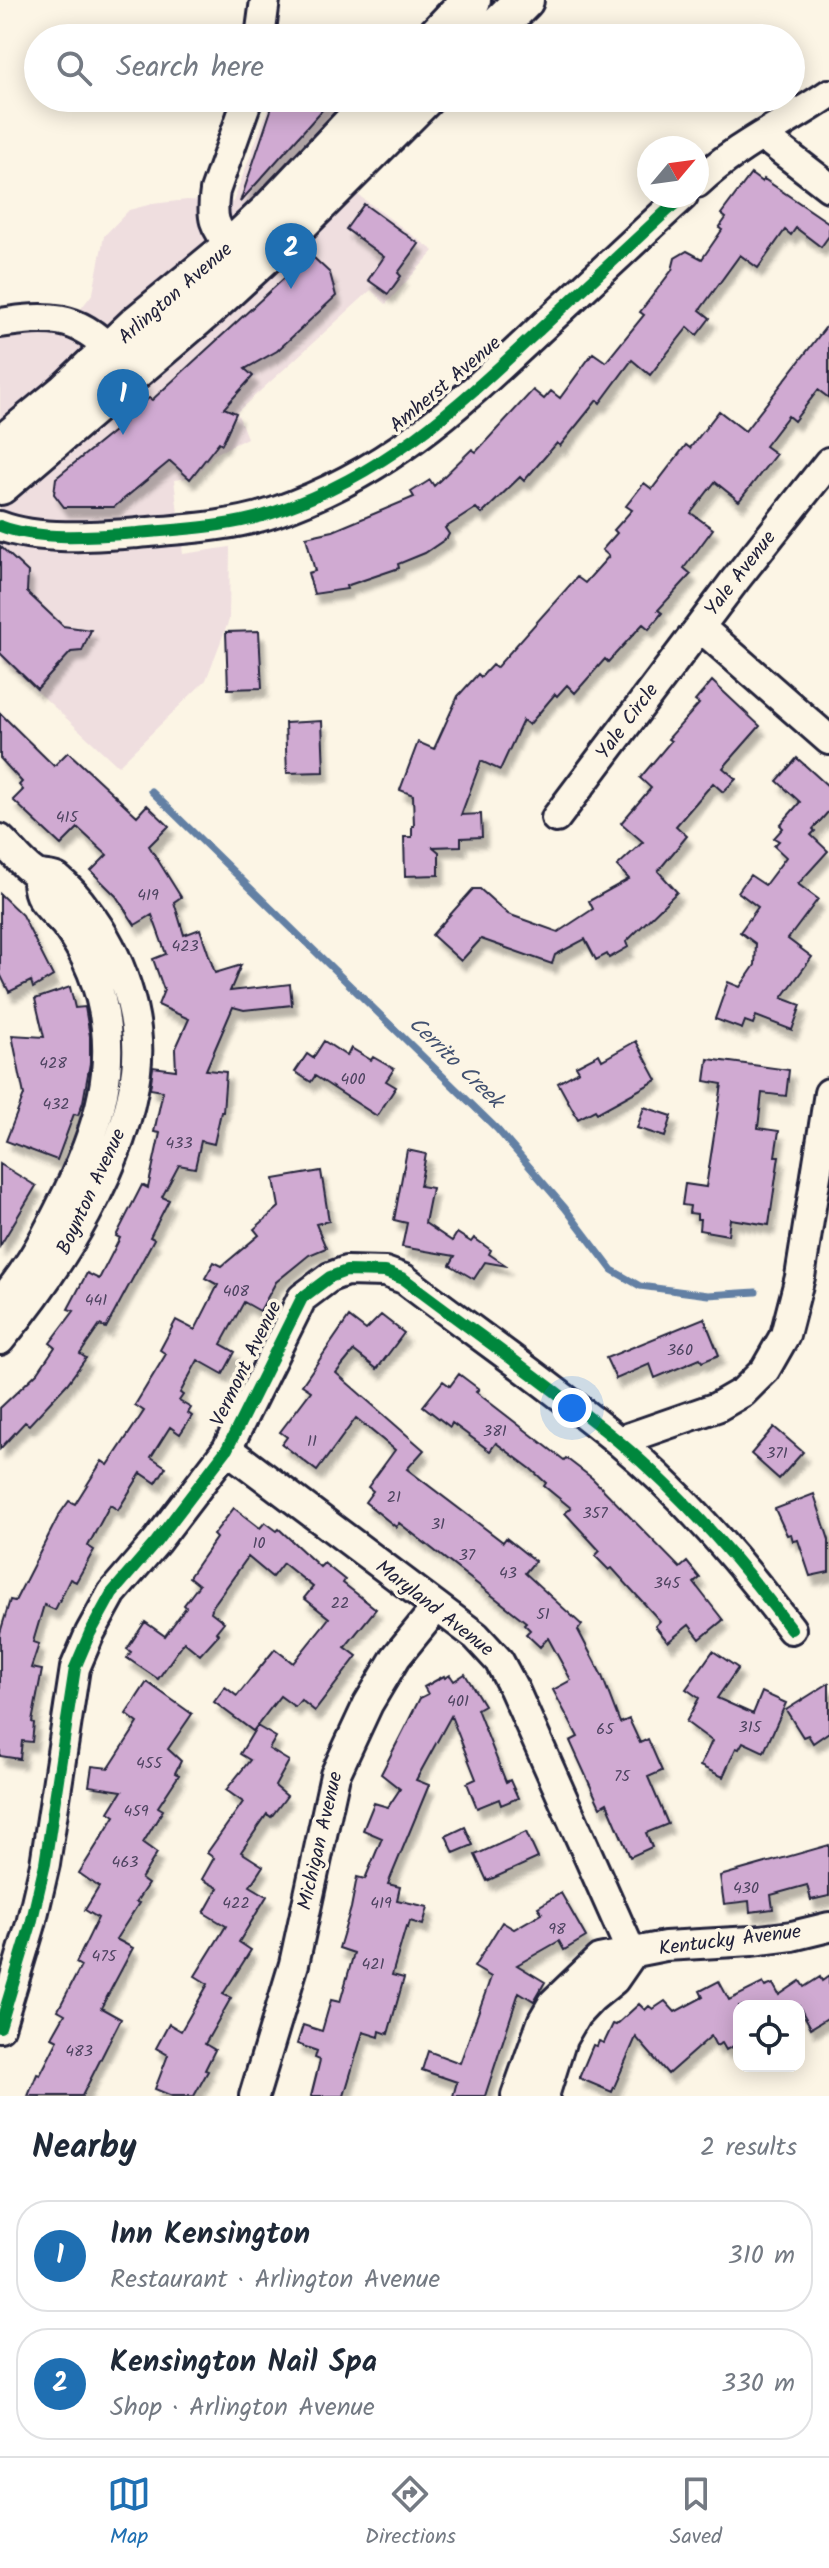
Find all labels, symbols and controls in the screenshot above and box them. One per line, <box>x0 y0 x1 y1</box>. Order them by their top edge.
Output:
search box <box>24 24 805 112</box>
text: Search here <box>116 44 264 92</box>
icon: search <box>52 46 96 90</box>
north arrow <box>637 136 709 208</box>
pin: 2 <box>265 223 317 289</box>
street label: Arlington Avenue <box>112 235 240 353</box>
street label: Amherst Avenue <box>383 329 509 441</box>
pin: 1 <box>97 369 149 435</box>
street label: Yale Avenue <box>697 524 785 624</box>
street label: Yale Circle <box>588 677 668 767</box>
house number: 415 <box>56 805 80 830</box>
house number: 419 <box>137 883 159 908</box>
house number: 423 <box>171 934 199 959</box>
water label: Cerrito Creek <box>399 1008 513 1120</box>
house number: 428 <box>39 1051 67 1076</box>
house number: 400 <box>341 1067 365 1092</box>
house number: 432 <box>42 1092 70 1117</box>
street label: Boynton Avenue <box>49 1124 135 1260</box>
house number: 433 <box>165 1131 193 1156</box>
house number: 408 <box>223 1279 250 1304</box>
house number: 441 <box>85 1288 107 1313</box>
street label: Vermont Avenue <box>203 1296 291 1432</box>
house number: 360 <box>667 1338 693 1363</box>
your location <box>552 1388 592 1428</box>
house number: 381 <box>483 1419 507 1444</box>
house number: 11 <box>307 1429 317 1454</box>
house number: 371 <box>766 1441 788 1466</box>
house number: 21 <box>387 1485 401 1510</box>
house number: 357 <box>582 1501 608 1526</box>
house number: 31 <box>431 1512 445 1537</box>
house number: 10 <box>252 1531 266 1556</box>
house number: 37 <box>459 1543 476 1568</box>
street label: Maryland Avenue <box>368 1552 500 1666</box>
house number: 43 <box>499 1561 517 1586</box>
house number: 345 <box>654 1571 682 1596</box>
house number: 22 <box>331 1591 349 1616</box>
house number: 51 <box>536 1602 550 1627</box>
house number: 401 <box>447 1689 469 1714</box>
house number: 315 <box>739 1715 763 1740</box>
house number: 65 <box>596 1717 615 1742</box>
house number: 455 <box>136 1751 163 1776</box>
house number: 75 <box>614 1764 631 1789</box>
street label: Michigan Avenue <box>290 1769 352 1913</box>
house number: 459 <box>123 1799 149 1824</box>
house number: 463 <box>112 1850 138 1875</box>
house number: 430 <box>733 1876 759 1901</box>
house number: 422 <box>222 1891 250 1916</box>
house number: 419 <box>370 1891 392 1916</box>
street label: Kentucky Avenue <box>657 1916 803 1966</box>
house number: 98 <box>548 1917 566 1942</box>
house number: 475 <box>92 1944 118 1969</box>
house number: 421 <box>361 1952 385 1977</box>
map controls <box>733 2000 805 2072</box>
button: locate <box>733 2000 805 2072</box>
house number: 483 <box>65 2039 93 2064</box>
text: Nearby <box>32 2121 137 2175</box>
text: 2 results <box>700 2127 797 2169</box>
text: Inn Kensington <box>110 2211 310 2259</box>
text: 1 <box>56 2235 64 2277</box>
text: 310 m <box>728 2235 795 2277</box>
text: Restaurant · Arlington Avenue <box>110 2259 440 2301</box>
text: Kensington Nail Spa <box>110 2339 377 2387</box>
text: 2 <box>52 2363 68 2405</box>
text: 330 m <box>721 2363 795 2405</box>
text: Shop · Arlington Avenue <box>110 2387 375 2429</box>
tab: Map <box>107 2472 151 2555</box>
tab: Directions <box>365 2472 456 2555</box>
tab: Saved <box>670 2472 722 2555</box>

